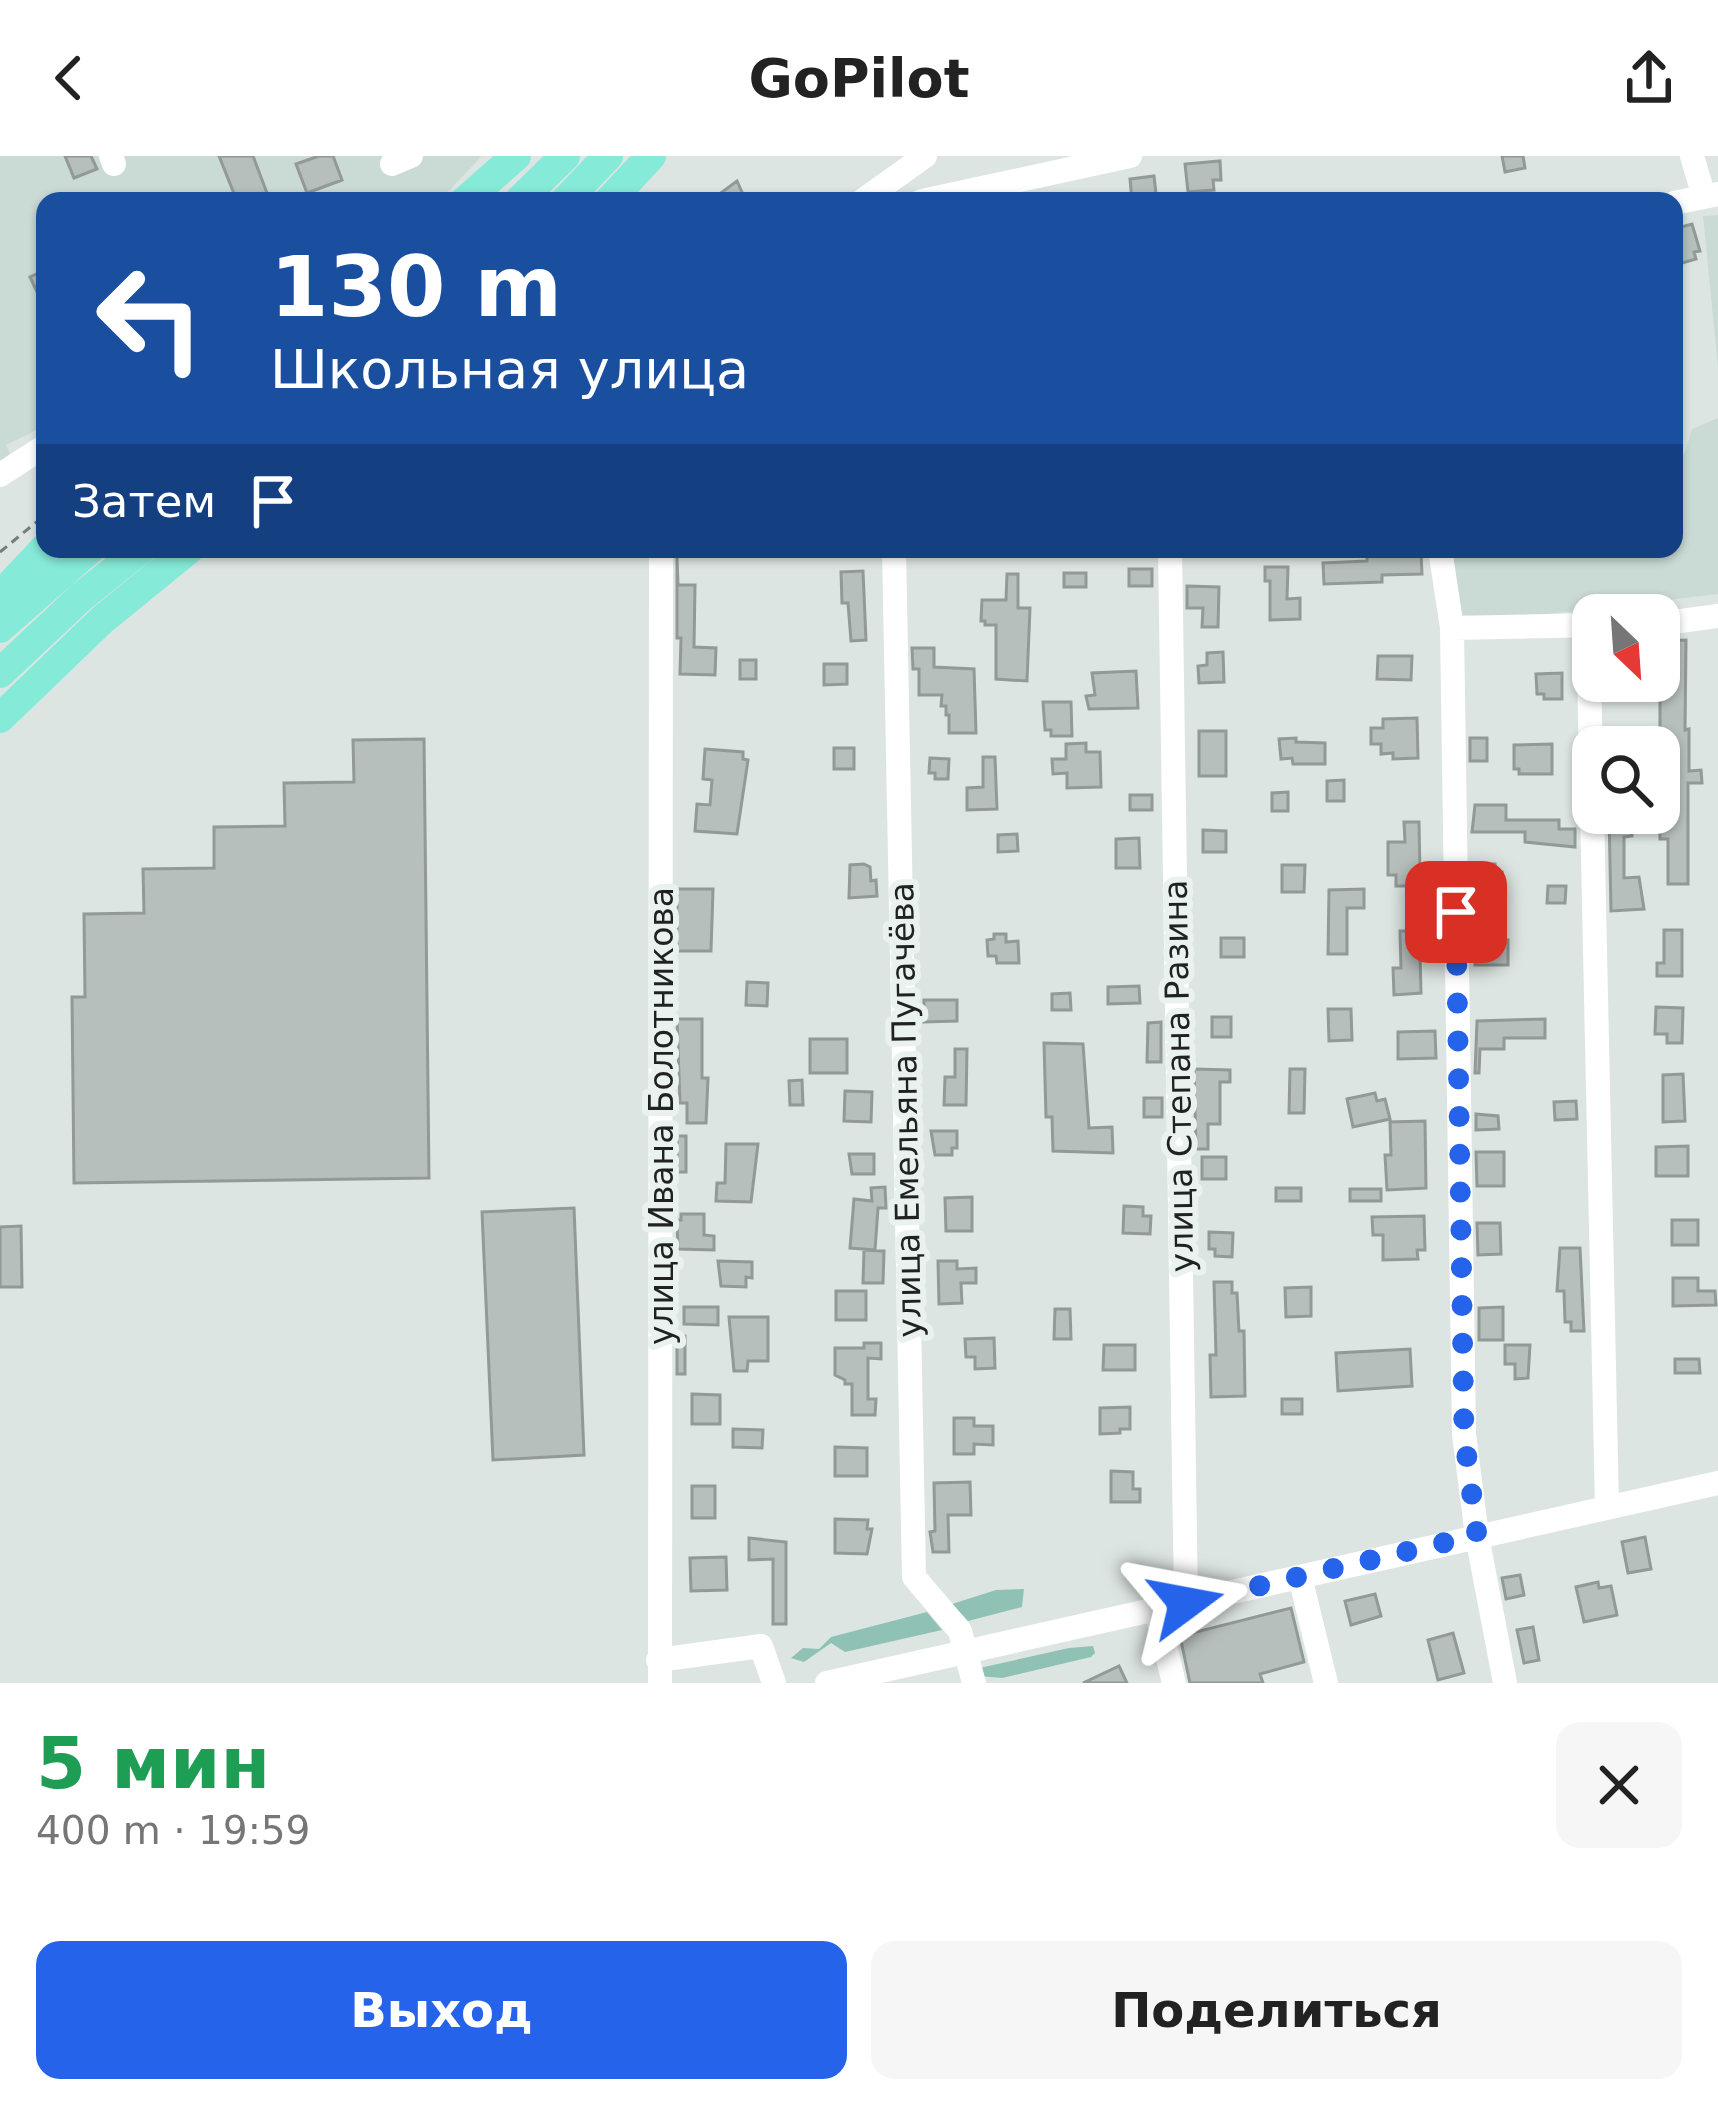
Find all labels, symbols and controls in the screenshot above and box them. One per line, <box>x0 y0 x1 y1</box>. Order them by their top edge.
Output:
icon: back <box>36 45 102 111</box>
icon: share <box>1616 45 1682 111</box>
text: GoPilot <box>749 47 969 110</box>
text: 130 m <box>270 238 562 336</box>
icon: left <box>72 240 228 396</box>
text: Школьная улица <box>270 338 749 401</box>
icon: arrive <box>240 468 306 534</box>
text: Затем <box>72 475 216 528</box>
north arrow <box>1572 594 1680 702</box>
map controls <box>1572 594 1680 834</box>
button: search <box>1572 726 1680 834</box>
pin <box>1405 861 1507 963</box>
street label: улица Степана Разина <box>1156 879 1201 1273</box>
icon: arrive <box>1423 879 1489 945</box>
street label: улица Емельяна Пугачёва <box>882 882 929 1338</box>
street label: улица Ивана Болотникова <box>642 887 681 1345</box>
position arrow <box>1123 1540 1249 1666</box>
text: 5 мин <box>36 1721 270 1805</box>
button: close <box>1556 1722 1682 1848</box>
text: 400 m · 19:59 <box>36 1808 310 1853</box>
button: Выход <box>36 1941 847 2079</box>
button: Поделиться <box>871 1941 1682 2079</box>

